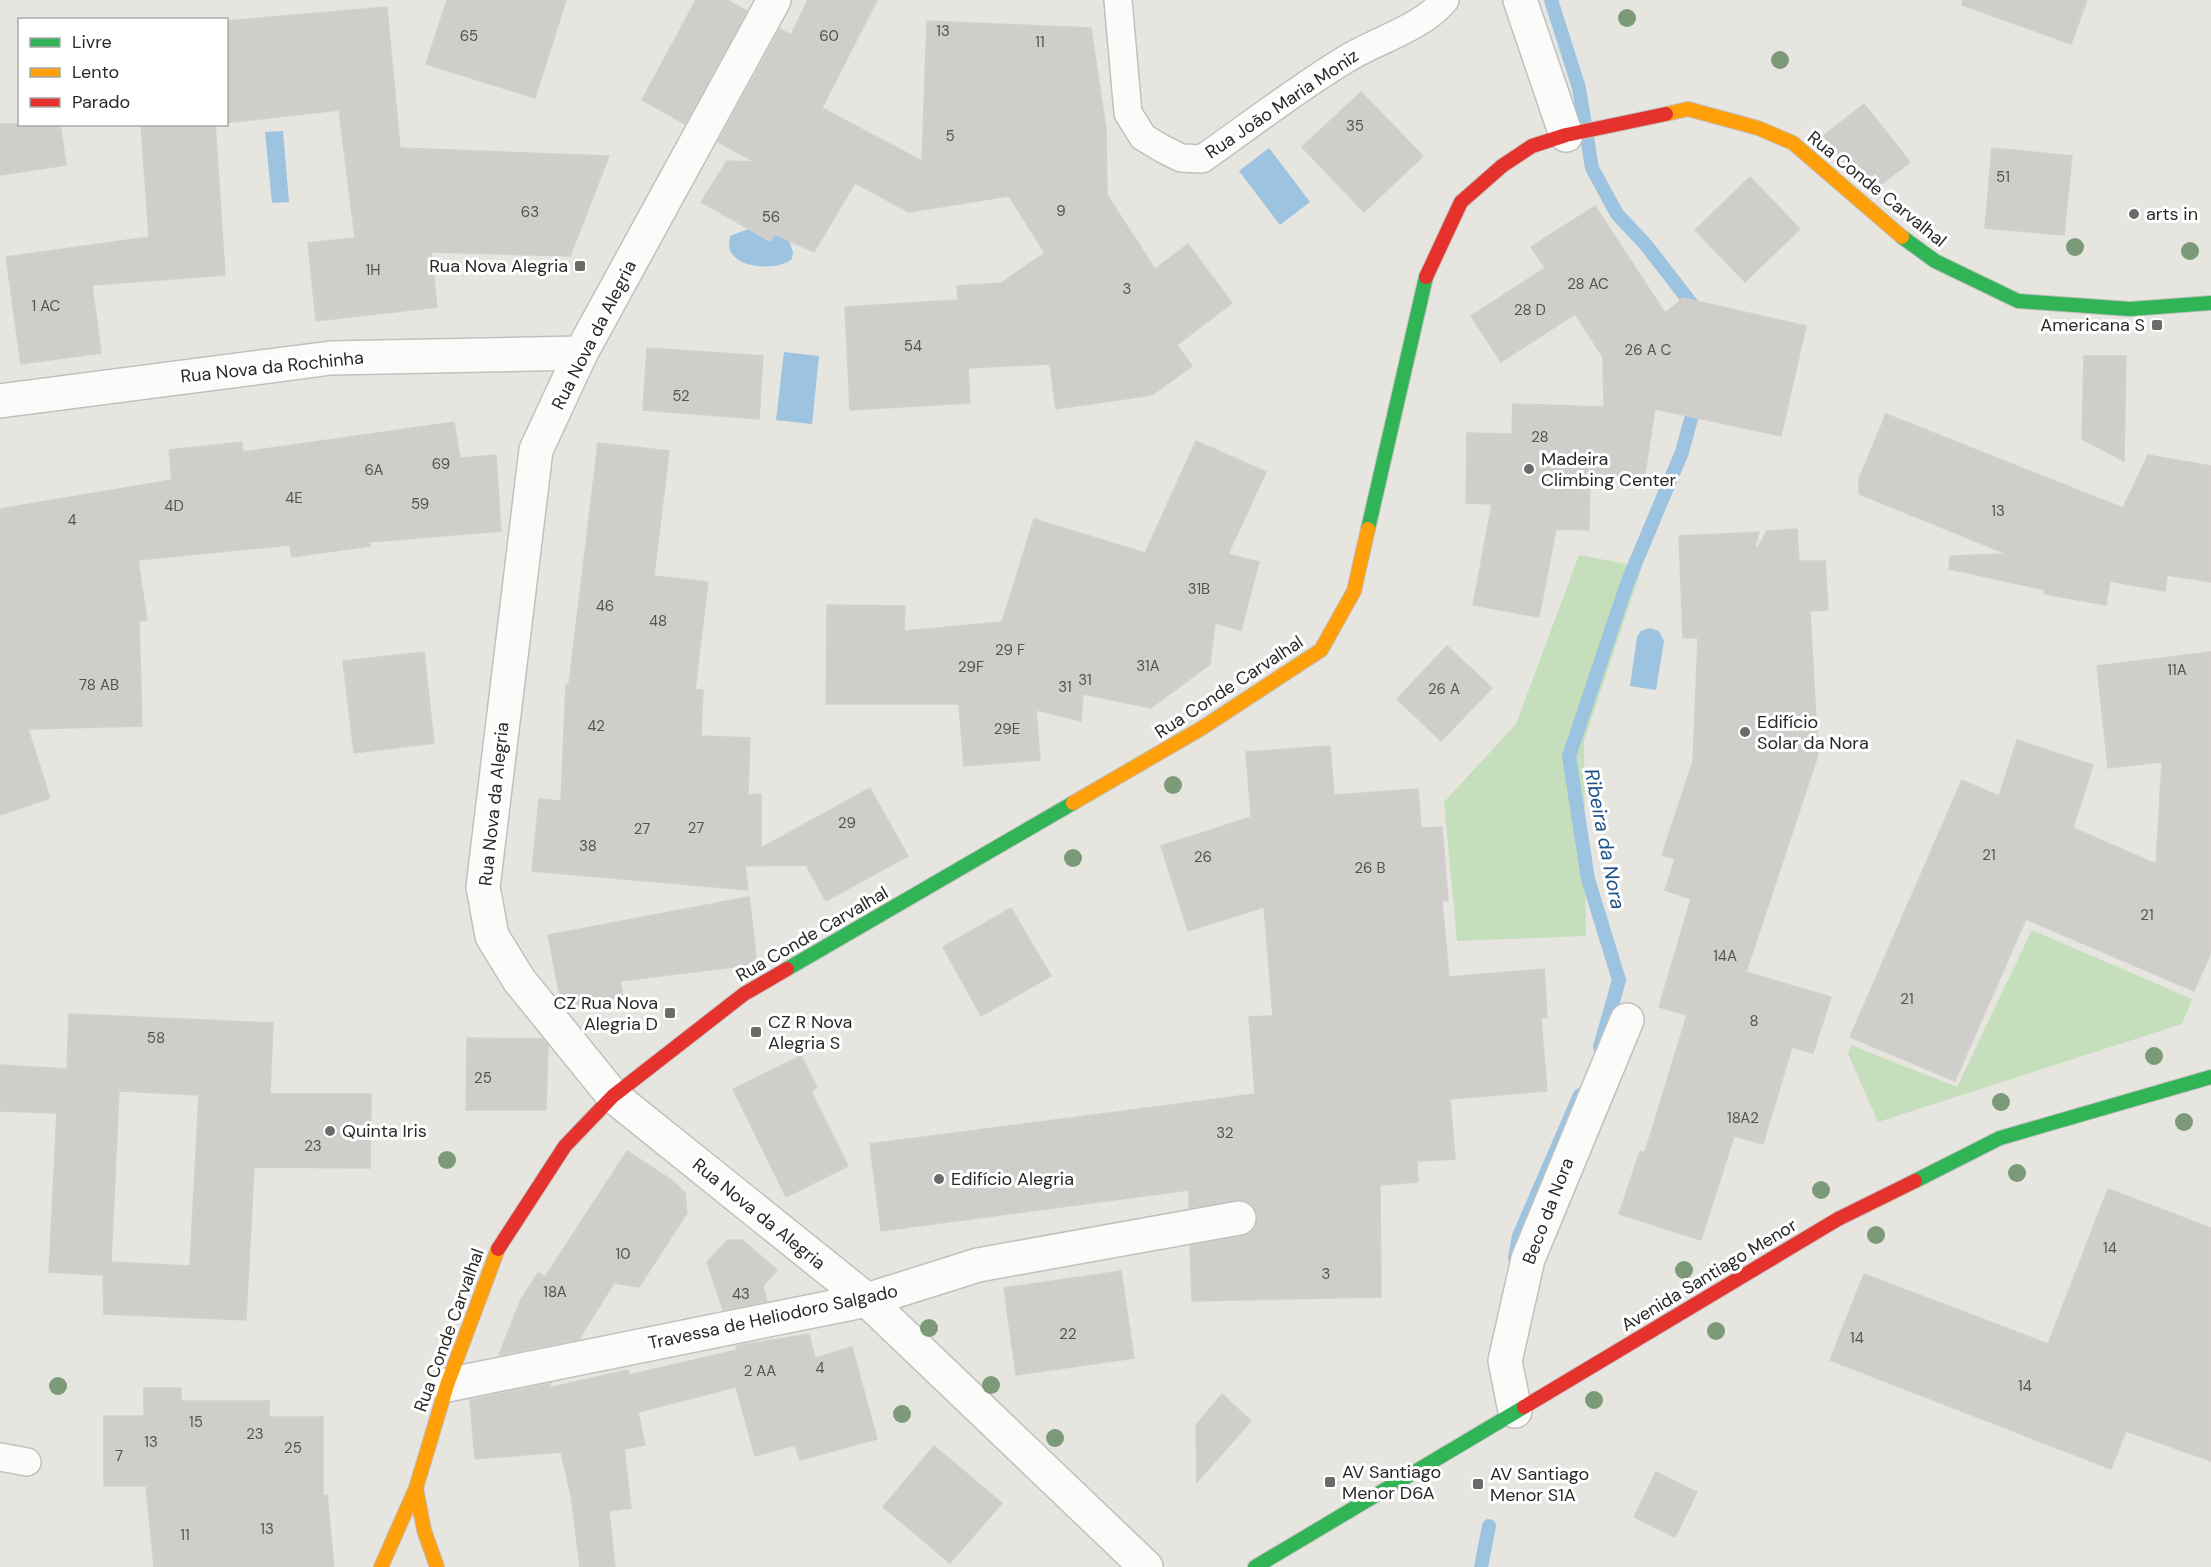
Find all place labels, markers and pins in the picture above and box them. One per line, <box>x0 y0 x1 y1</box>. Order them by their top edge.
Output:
place label: arts in <box>2146 202 2198 226</box>
marker: arts in <box>2127 207 2141 221</box>
place label: Rua Nova Alegria <box>429 254 568 278</box>
marker: Rua Nova Alegria <box>573 259 587 273</box>
place label: Americana S <box>2040 313 2145 337</box>
marker: Americana S <box>2150 318 2164 332</box>
place label: Madeira Climbing Center <box>1541 447 1677 492</box>
marker: Madeira Climbing Center <box>1522 462 1536 476</box>
place label: Edifício Solar da Nora <box>1757 710 1869 755</box>
marker: Edifício Solar da Nora <box>1738 725 1752 739</box>
place label: CZ Rua Nova Alegria D <box>553 991 658 1036</box>
marker: CZ Rua Nova Alegria D <box>663 1006 677 1020</box>
place label: CZ R Nova Alegria S <box>768 1010 852 1055</box>
marker: CZ R Nova Alegria S <box>749 1025 763 1039</box>
place label: Quinta Iris <box>342 1119 427 1143</box>
marker: Quinta Iris <box>323 1124 337 1138</box>
place label: Edifício Alegria <box>951 1167 1074 1191</box>
marker: Edifício Alegria <box>932 1172 946 1186</box>
place label: AV Santiago Menor D6A <box>1342 1460 1441 1505</box>
place label: AV Santiago Menor S1A <box>1490 1462 1589 1507</box>
marker: AV Santiago Menor D6A <box>1323 1475 1337 1489</box>
marker: AV Santiago Menor S1A <box>1471 1477 1485 1491</box>

